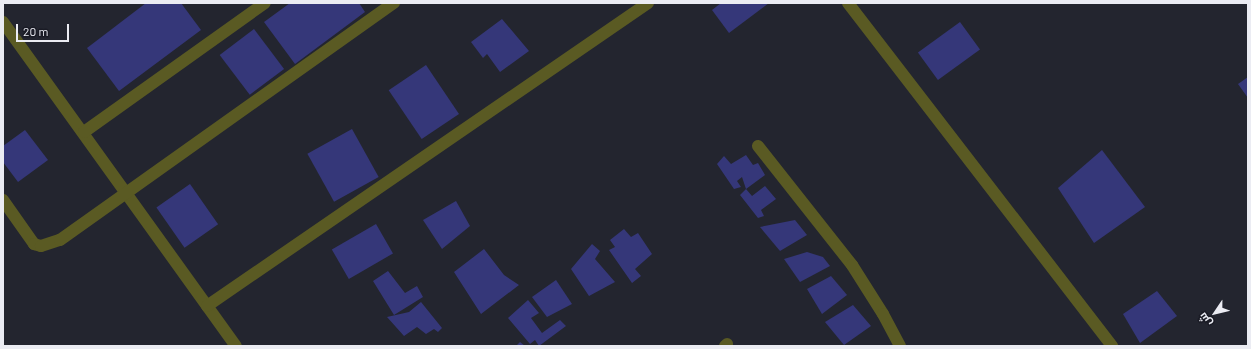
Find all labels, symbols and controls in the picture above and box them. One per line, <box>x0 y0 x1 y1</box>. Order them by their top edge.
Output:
scale bar <box>18 16 71 42</box>
text: 20 m <box>23 24 49 38</box>
north arrow <box>1195 293 1235 333</box>
text: ش <box>1195 311 1214 330</box>

